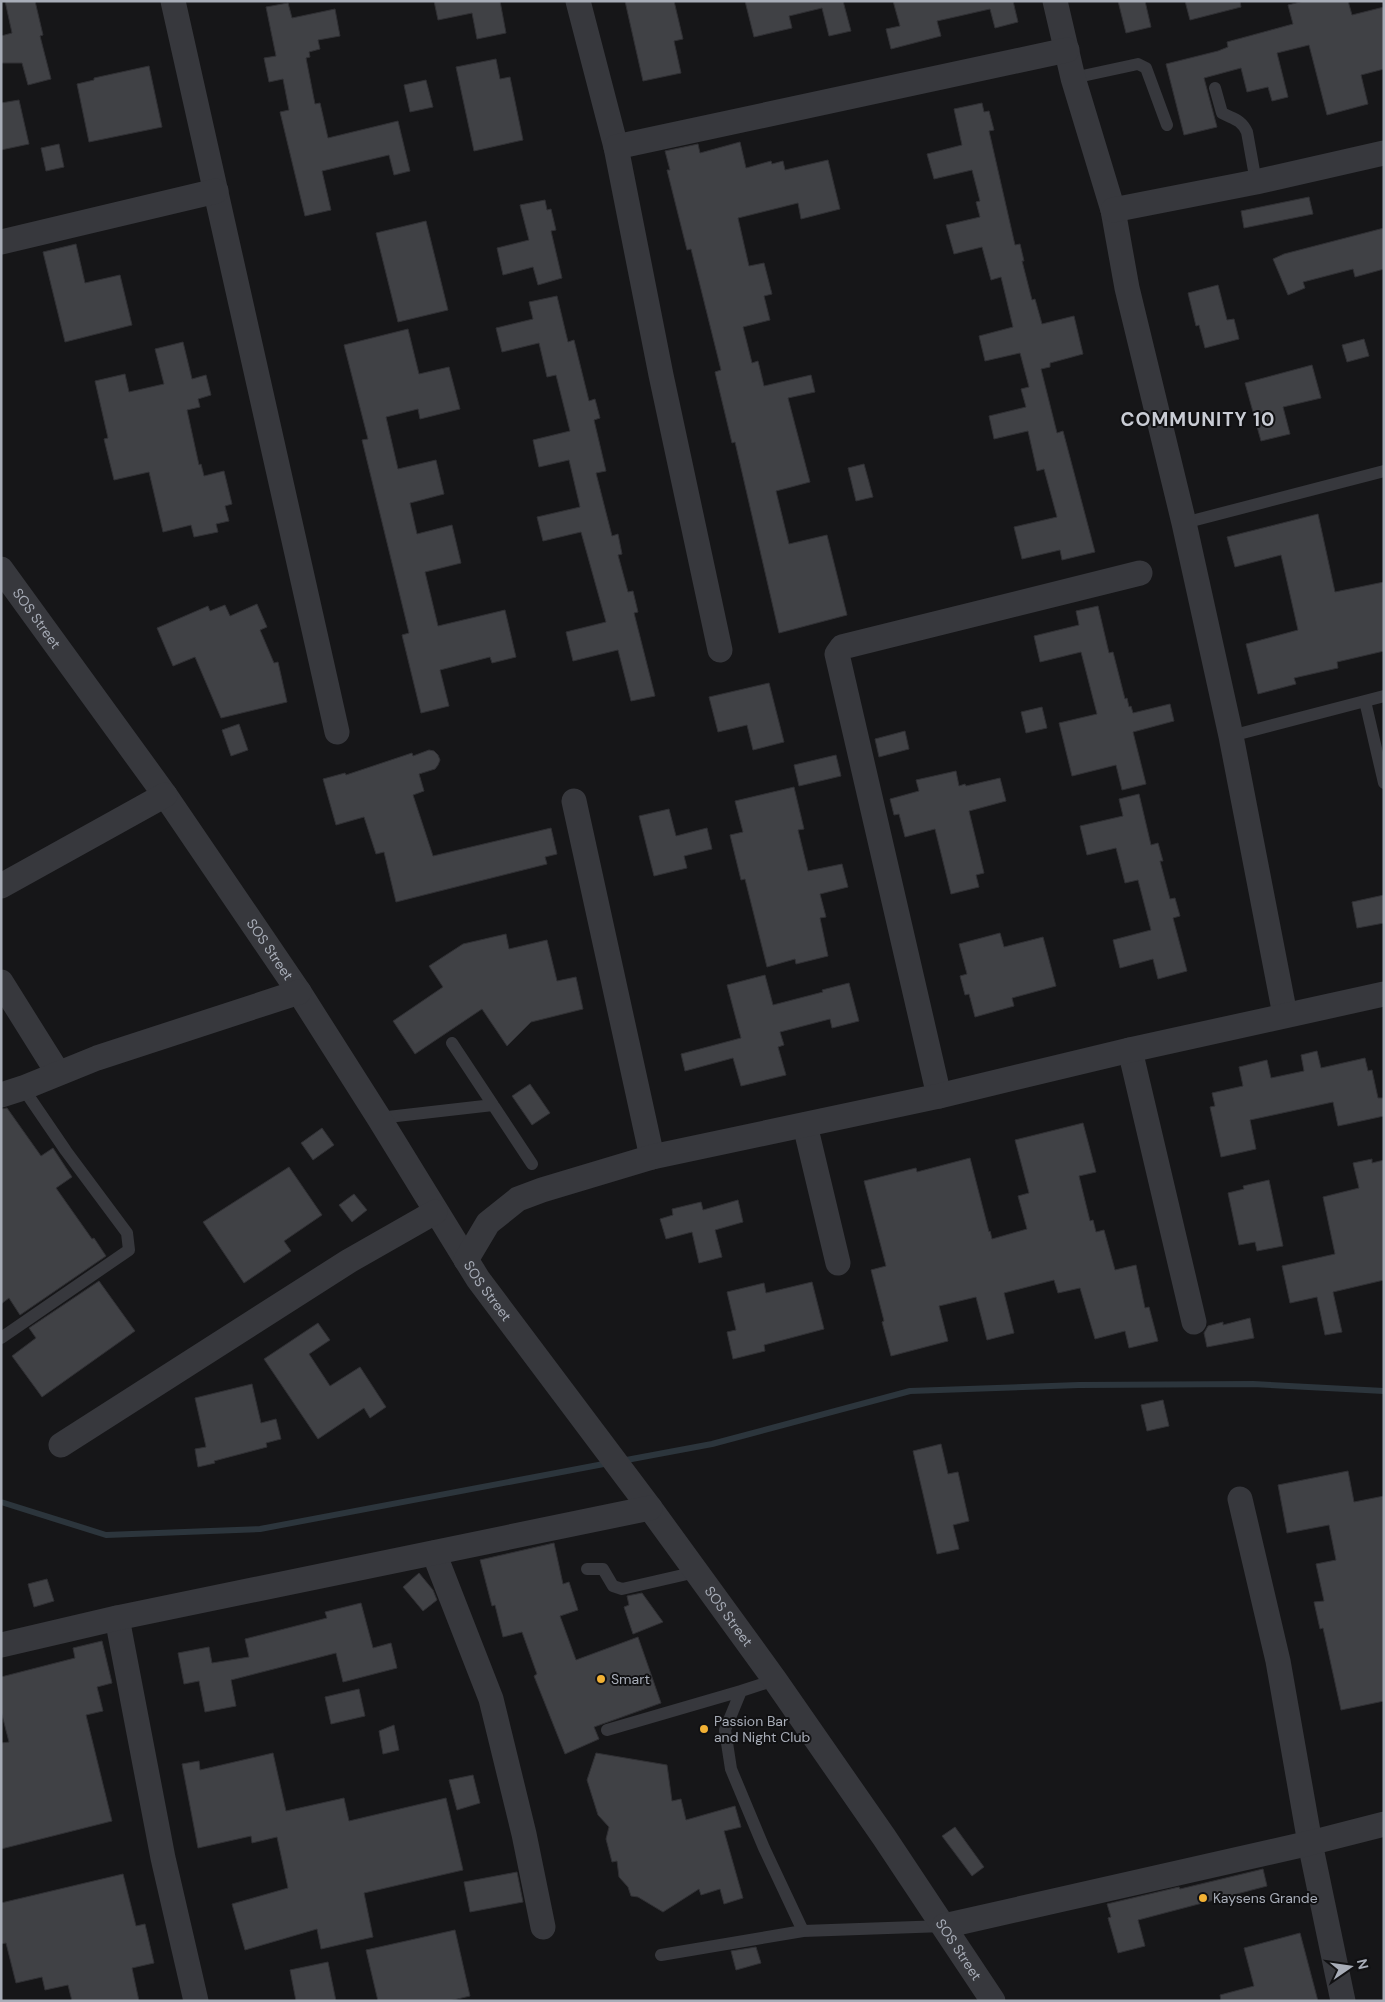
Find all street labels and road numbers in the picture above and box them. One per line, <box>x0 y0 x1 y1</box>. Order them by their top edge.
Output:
street label: SOS Street <box>9 585 65 652</box>
street label: SOS Street <box>243 915 297 984</box>
street label: SOS Street <box>460 1257 516 1325</box>
street label: SOS Street <box>701 1582 757 1650</box>
street label: SOS Street <box>932 1915 986 1984</box>

